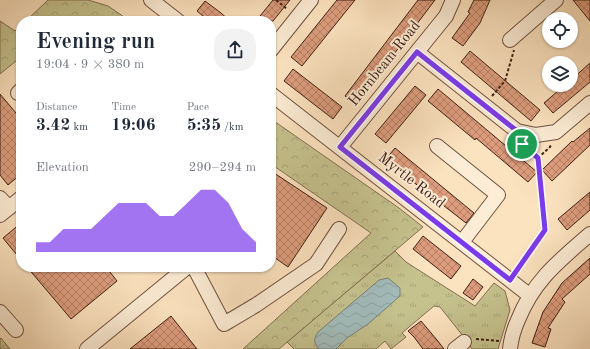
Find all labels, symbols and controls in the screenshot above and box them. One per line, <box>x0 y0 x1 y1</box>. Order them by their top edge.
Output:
map controls <box>542 12 578 92</box>
button: locate <box>542 12 578 48</box>
street label: Hornbeam Road <box>346 18 424 110</box>
button: share <box>214 29 256 71</box>
text: Evening run <box>36 31 155 53</box>
button: layers <box>542 56 578 92</box>
text: 19:04 · 9 × 380 m <box>36 58 144 71</box>
text: Distance <box>36 102 77 113</box>
text: Time <box>111 102 136 113</box>
text: Pace <box>187 102 209 113</box>
text: 3.42 <box>36 117 70 134</box>
text: 19:06 <box>111 117 156 134</box>
text: 5:35 <box>187 117 221 134</box>
text: km <box>70 122 88 133</box>
text: /km <box>221 122 243 133</box>
pin <box>505 127 539 161</box>
icon: arrive <box>511 133 533 155</box>
street label: Myrtle Road <box>375 150 447 212</box>
text: Elevation <box>36 161 89 174</box>
text: 290–294 m <box>189 161 256 174</box>

